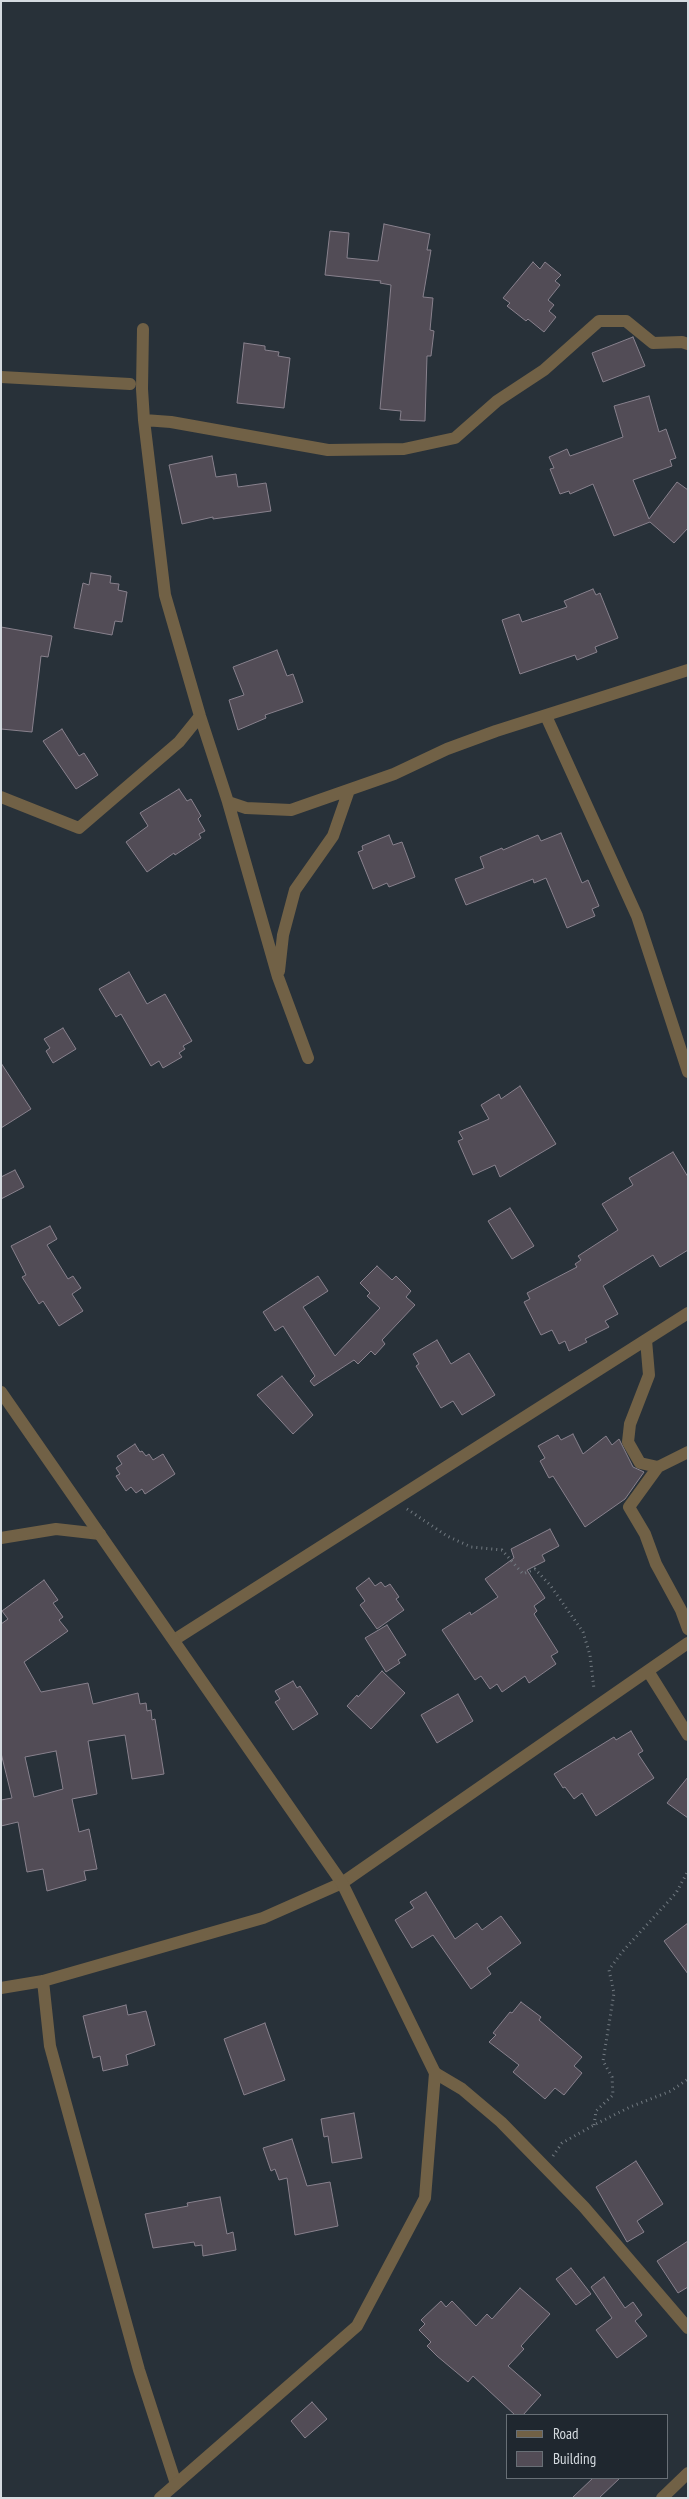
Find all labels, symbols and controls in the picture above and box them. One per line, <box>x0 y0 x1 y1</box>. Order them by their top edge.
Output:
legend <box>507 2414 669 2479</box>
text: Road <box>553 2424 579 2443</box>
text: Building <box>553 2449 596 2468</box>

